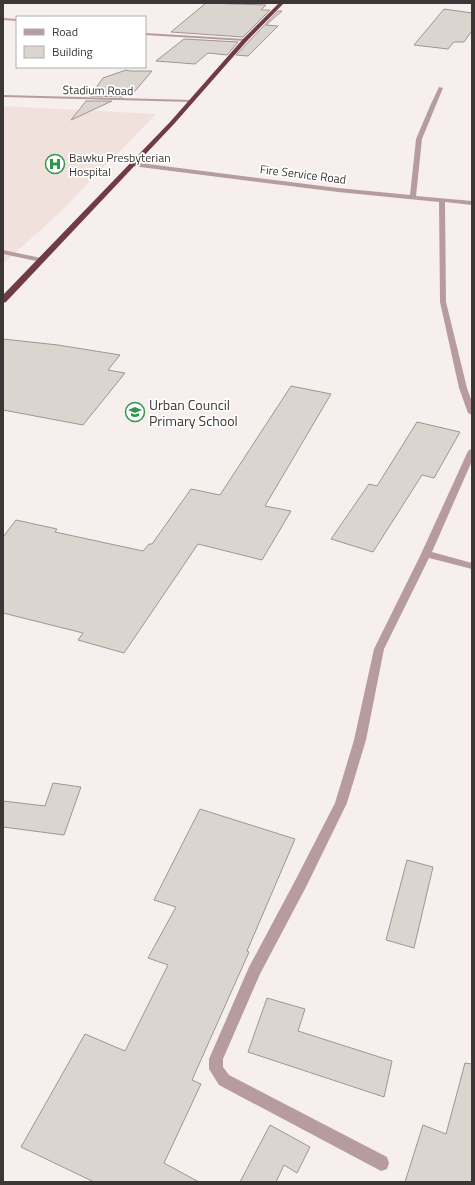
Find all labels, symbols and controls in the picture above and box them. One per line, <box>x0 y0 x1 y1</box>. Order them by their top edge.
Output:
legend <box>16 16 146 68</box>
text: Road <box>52 22 78 41</box>
text: Building <box>52 42 93 61</box>
street label: Stadium Road <box>63 80 133 100</box>
place label: Bawku Presbyterian Hospital <box>69 148 171 181</box>
hospital icon: Bawku Presbyterian Hospital <box>44 153 66 175</box>
street label: Fire Service Road <box>259 159 347 189</box>
place label: Urban Council Primary School <box>149 394 238 431</box>
school or university icon: Urban Council Primary School <box>124 401 146 423</box>

